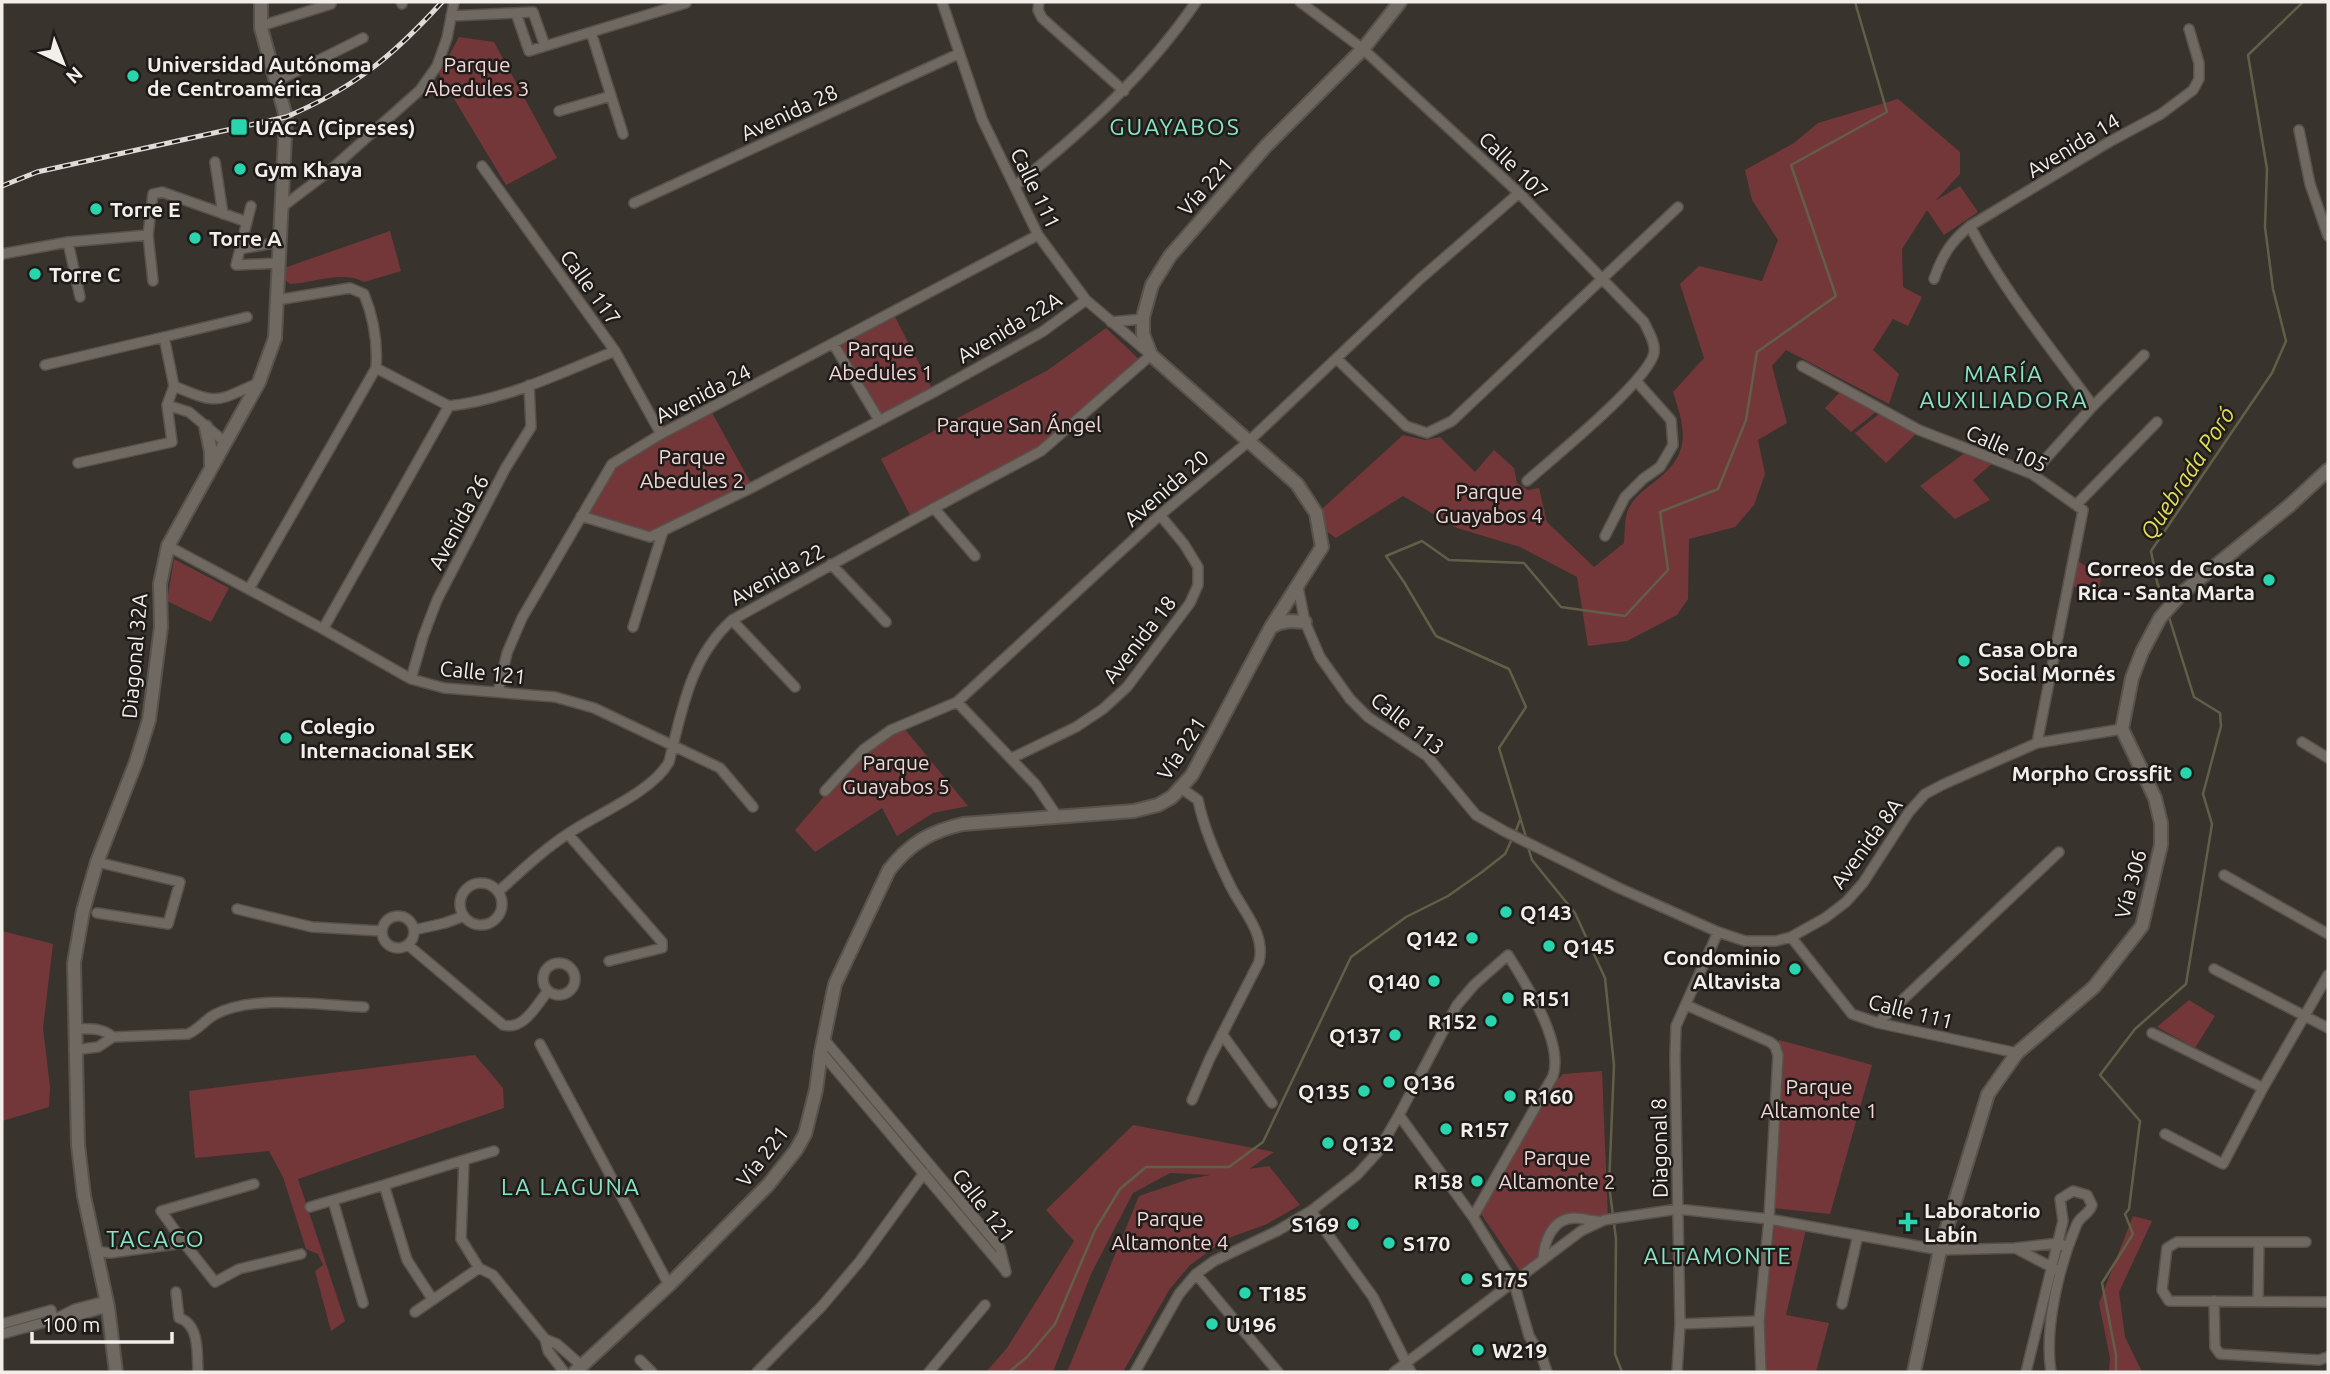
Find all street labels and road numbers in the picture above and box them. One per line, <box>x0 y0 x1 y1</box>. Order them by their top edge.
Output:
street label: Avenida 28 <box>737 79 841 145</box>
street label: Avenida 14 <box>2022 108 2124 182</box>
street label: Calle 107 <box>1475 126 1553 204</box>
street label: Calle 111 <box>1006 144 1066 232</box>
street label: Vía 221 <box>1173 152 1237 220</box>
street label: Calle 117 <box>556 245 626 329</box>
street label: Avenida 22A <box>952 286 1066 368</box>
street label: Avenida 24 <box>651 359 755 427</box>
street label: Calle 105 <box>1963 419 2051 477</box>
street label: Avenida 20 <box>1119 445 1213 531</box>
street label: Avenida 26 <box>423 471 493 573</box>
street label: Avenida 22 <box>726 538 828 610</box>
street label: Avenida 18 <box>1098 591 1180 687</box>
street label: Diagonal 32A <box>117 592 151 720</box>
street label: Calle 121 <box>439 656 527 688</box>
street label: Calle 113 <box>1366 687 1450 759</box>
street label: Vía 221 <box>1152 712 1210 784</box>
street label: Avenida 8A <box>1825 793 1907 893</box>
street label: Vía 306 <box>2109 847 2151 921</box>
street label: Calle 111 <box>1866 989 1956 1033</box>
street label: Diagonal 8 <box>1646 1098 1672 1198</box>
street label: Vía 221 <box>731 1121 793 1191</box>
street label: Calle 121 <box>948 1163 1020 1247</box>

